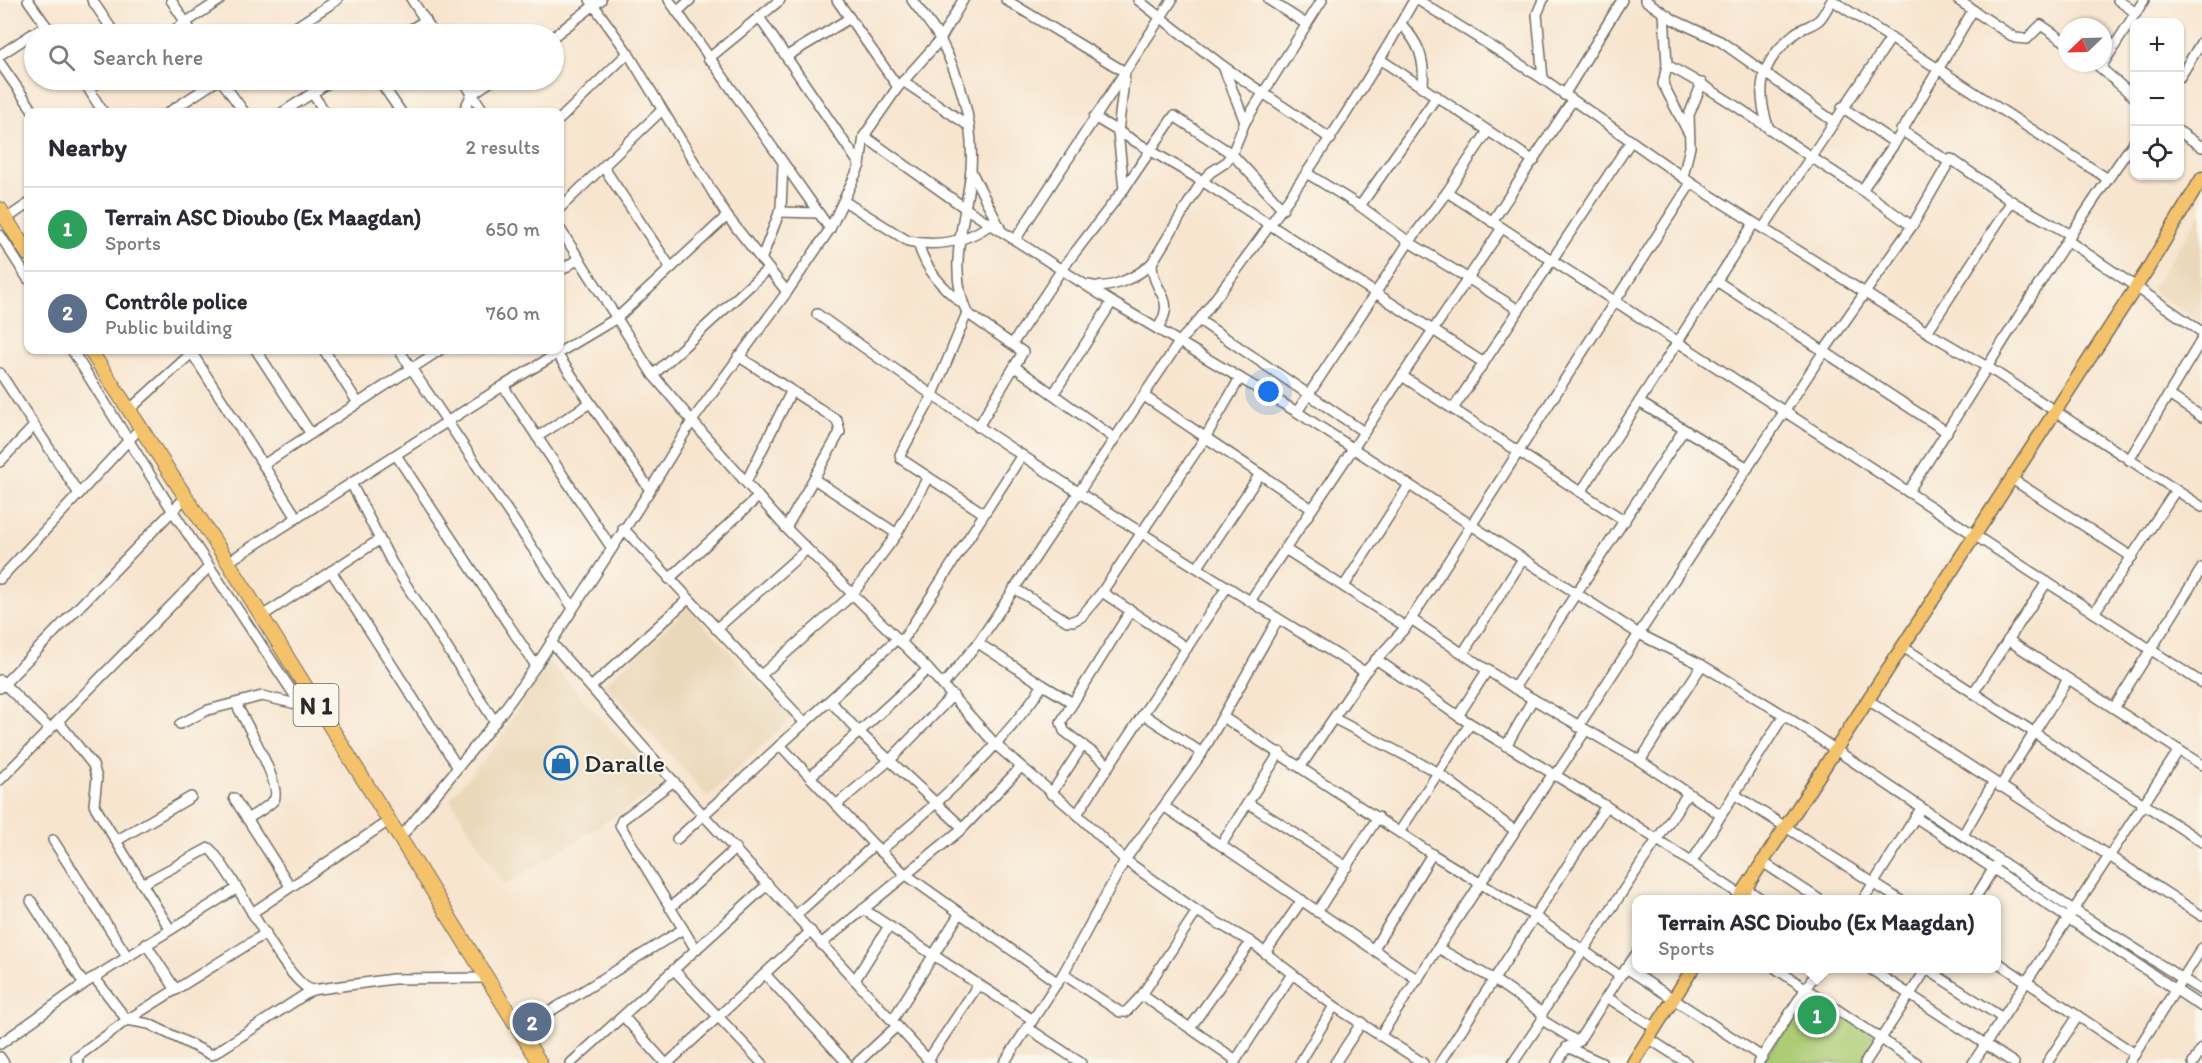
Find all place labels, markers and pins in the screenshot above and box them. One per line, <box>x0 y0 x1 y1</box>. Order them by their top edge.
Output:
shop icon: Daralle <box>543 745 579 781</box>
place label: Daralle <box>584 747 665 779</box>
pin: 1 <box>1798 992 1836 1038</box>
pin: 2 <box>512 1000 552 1044</box>

